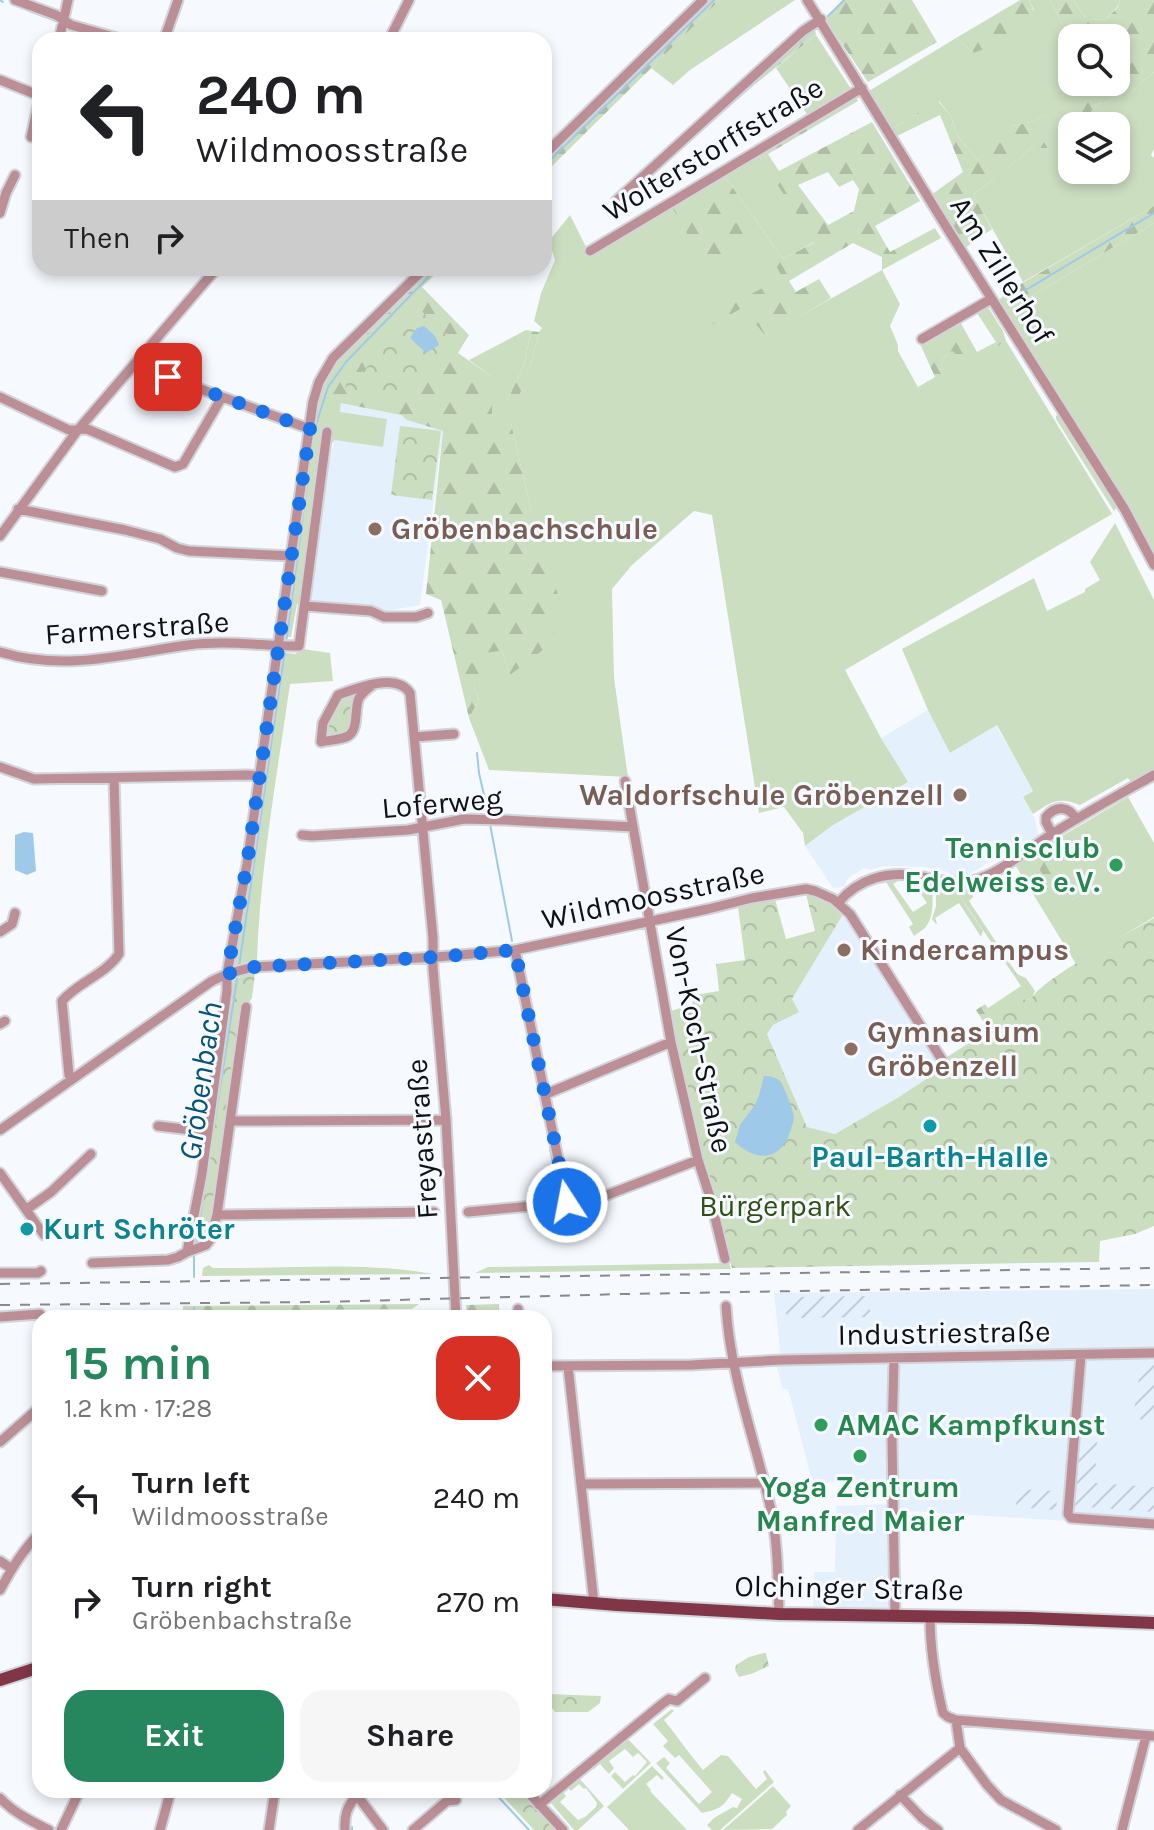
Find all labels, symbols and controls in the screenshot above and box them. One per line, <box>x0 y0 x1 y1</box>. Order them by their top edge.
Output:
map controls <box>1058 24 1130 184</box>
button: search <box>1058 24 1130 96</box>
text: 240 m <box>196 62 366 127</box>
icon: left <box>64 64 168 168</box>
street label: Wolterstorffstraße <box>596 69 830 229</box>
button: layers <box>1058 112 1130 184</box>
text: Wildmoosstraße <box>196 129 468 171</box>
street label: Am Zillerhof <box>943 190 1062 351</box>
icon: right <box>147 216 191 260</box>
text: Then <box>64 220 131 256</box>
pin <box>134 343 202 411</box>
icon: arrive <box>146 355 190 399</box>
place label: Gröbenbachschule <box>391 511 658 547</box>
marker: Gröbenbachschule <box>366 520 384 538</box>
street label: Farmerstraße <box>44 604 230 652</box>
place label: Waldorfschule Gröbenzell <box>579 777 944 813</box>
street label: Loferweg <box>380 780 504 826</box>
marker: Waldorfschule Gröbenzell <box>951 786 969 804</box>
place label: Tennisclub Edelweiss e.V. <box>904 830 1100 900</box>
street label: Wildmoosstraße <box>538 855 768 937</box>
marker: Tennisclub Edelweiss e.V. <box>1107 856 1125 874</box>
street label: Von-Koch-Straße <box>657 924 741 1156</box>
place label: Kindercampus <box>860 932 1069 968</box>
marker: Kindercampus <box>835 941 853 959</box>
water label: Gröbenbach <box>171 1000 230 1163</box>
place label: Gymnasium Gröbenzell <box>867 1014 1040 1084</box>
marker: Gymnasium Gröbenzell <box>842 1040 860 1058</box>
street label: Freyastraße <box>398 1058 446 1220</box>
marker: Paul-Barth-Halle <box>921 1117 939 1135</box>
place label: Paul-Barth-Halle <box>811 1139 1049 1175</box>
position arrow <box>525 1160 609 1244</box>
park label: Bürgerpark <box>699 1188 851 1224</box>
place label: Kurt Schröter <box>43 1211 235 1247</box>
marker: Kurt Schröter <box>18 1220 36 1238</box>
street label: Industriestraße <box>837 1313 1051 1353</box>
text: 15 min <box>64 1335 212 1391</box>
button: close <box>436 1336 520 1420</box>
text: 1.2 km · 17:28 <box>64 1393 212 1424</box>
place label: AMAC Kampfkunst <box>837 1407 1105 1443</box>
marker: AMAC Kampfkunst <box>812 1416 830 1434</box>
marker: Yoga Zentrum Manfred Maier <box>851 1447 869 1465</box>
text: Turn left <box>132 1465 250 1501</box>
place label: Yoga Zentrum Manfred Maier <box>756 1469 964 1539</box>
icon: left <box>64 1476 108 1520</box>
text: 240 m <box>433 1480 520 1516</box>
text: Wildmoosstraße <box>132 1501 329 1532</box>
street label: Olchinger Straße <box>734 1568 964 1608</box>
text: Turn right <box>132 1569 272 1605</box>
icon: right <box>64 1580 108 1624</box>
text: 270 m <box>436 1584 520 1620</box>
text: Gröbenbachstraße <box>132 1605 352 1636</box>
button: Exit <box>64 1690 284 1782</box>
button: Share <box>300 1690 520 1782</box>

